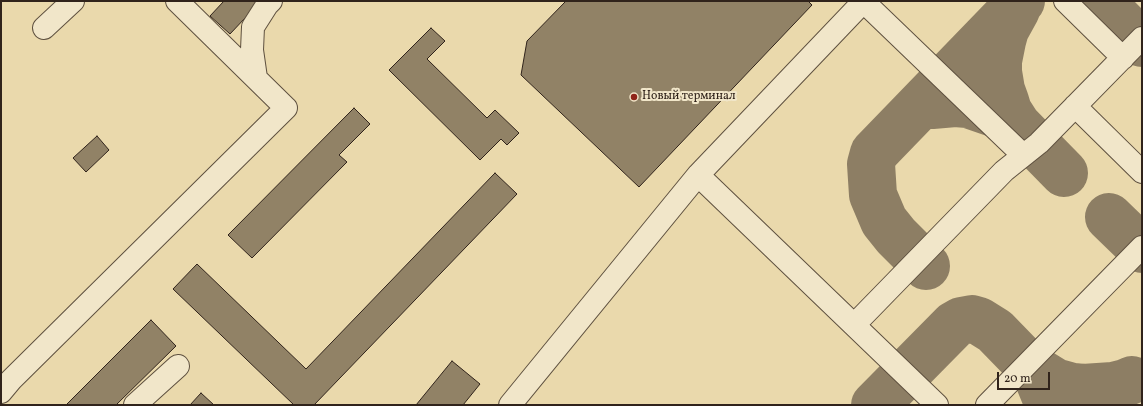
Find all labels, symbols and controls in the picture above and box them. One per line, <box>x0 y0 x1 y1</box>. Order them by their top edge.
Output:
place label: Новый терминал <box>642 90 736 104</box>
marker: Новый терминал <box>629 92 639 102</box>
scale bar <box>999 364 1052 390</box>
text: 20 m <box>1004 371 1031 387</box>

